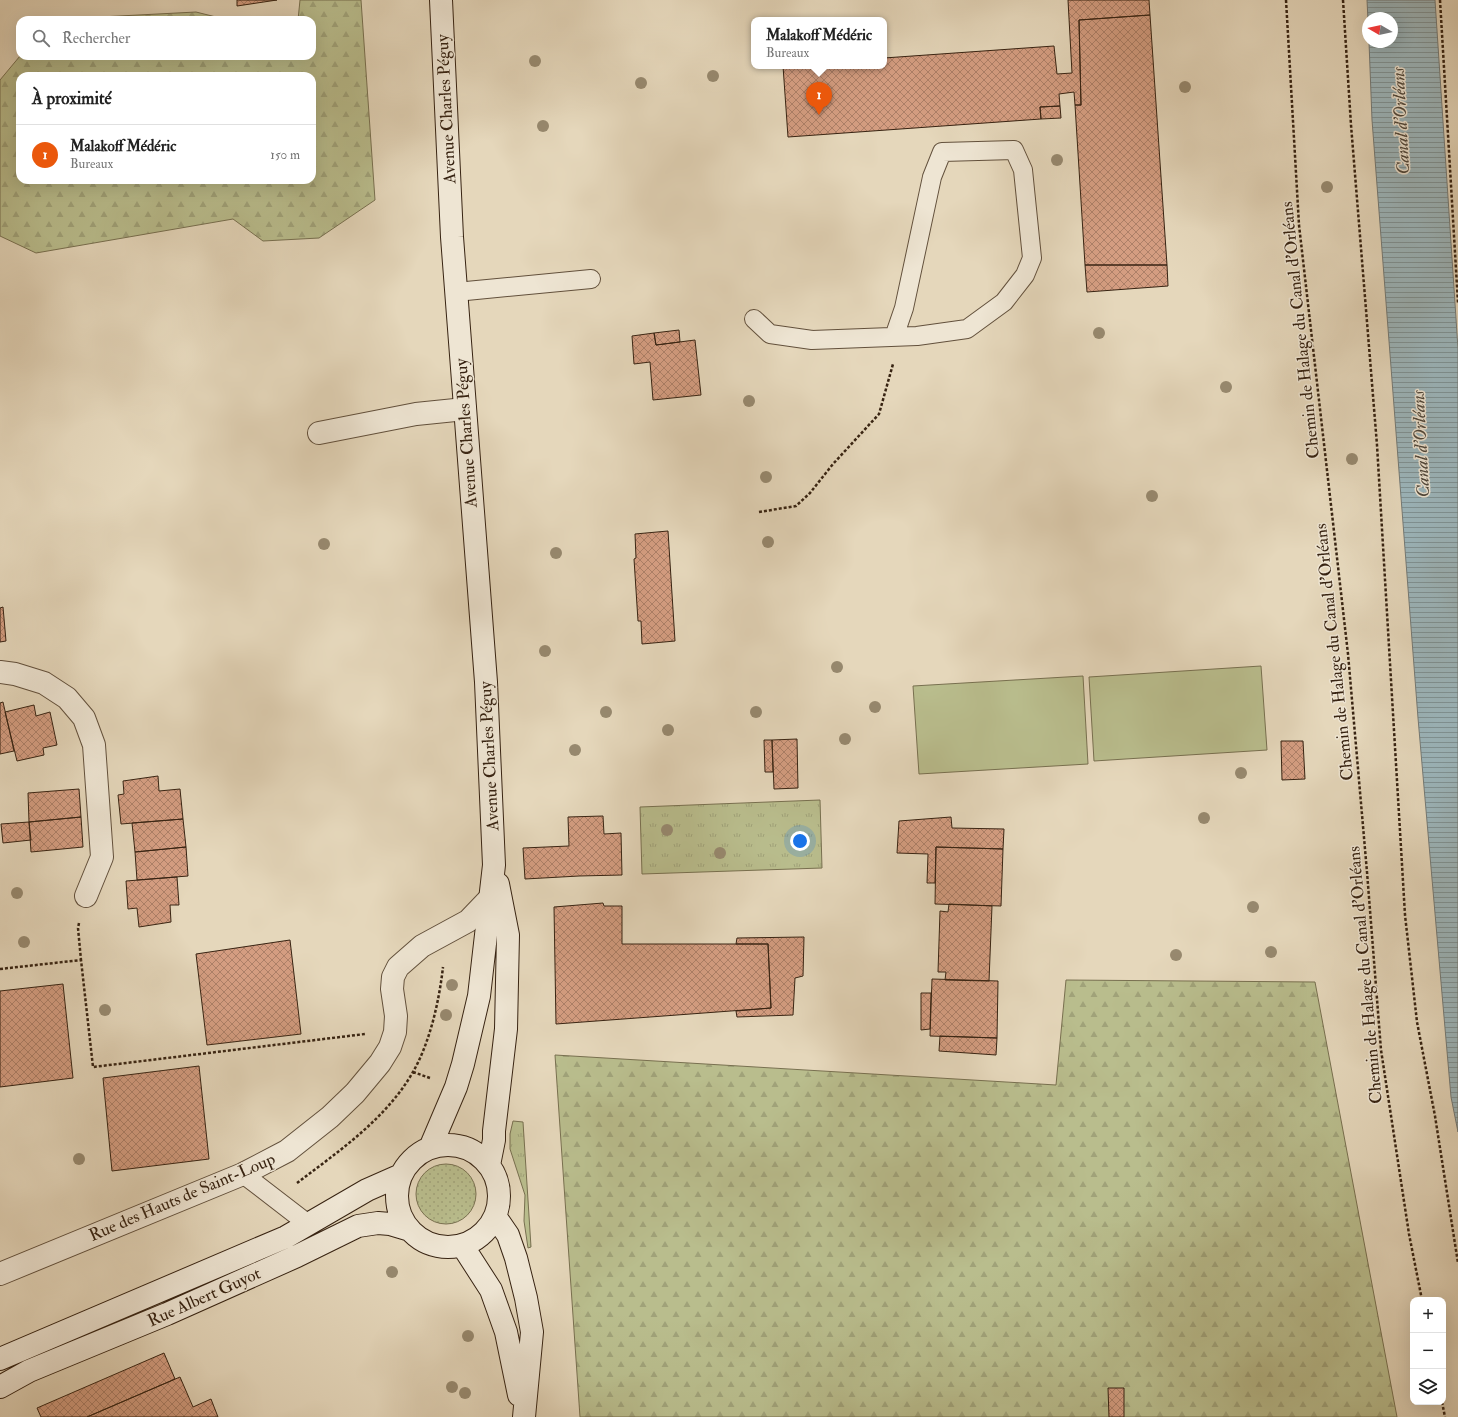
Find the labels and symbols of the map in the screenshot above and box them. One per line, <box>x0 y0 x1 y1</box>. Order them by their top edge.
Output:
north arrow <box>1362 12 1398 48</box>
street label: Avenue Charles Péguy <box>432 33 461 185</box>
water label: Canal d'Orléans <box>1387 66 1415 175</box>
pin: 1 <box>806 82 832 115</box>
street label: Chemin de Halage du Canal d'Orléans <box>1276 200 1324 460</box>
street label: Avenue Charles Péguy <box>450 357 483 509</box>
water label: Canal d'Orléans <box>1407 389 1435 498</box>
street label: Chemin de Halage du Canal d'Orléans <box>1310 522 1358 782</box>
street label: Avenue Charles Péguy <box>475 680 504 832</box>
your location <box>790 831 810 851</box>
street label: Chemin de Halage du Canal d'Orléans <box>1343 845 1387 1105</box>
street label: Rue des Hauts de Saint-Loup <box>86 1148 279 1247</box>
street label: Rue Albert Guyot <box>144 1262 265 1332</box>

